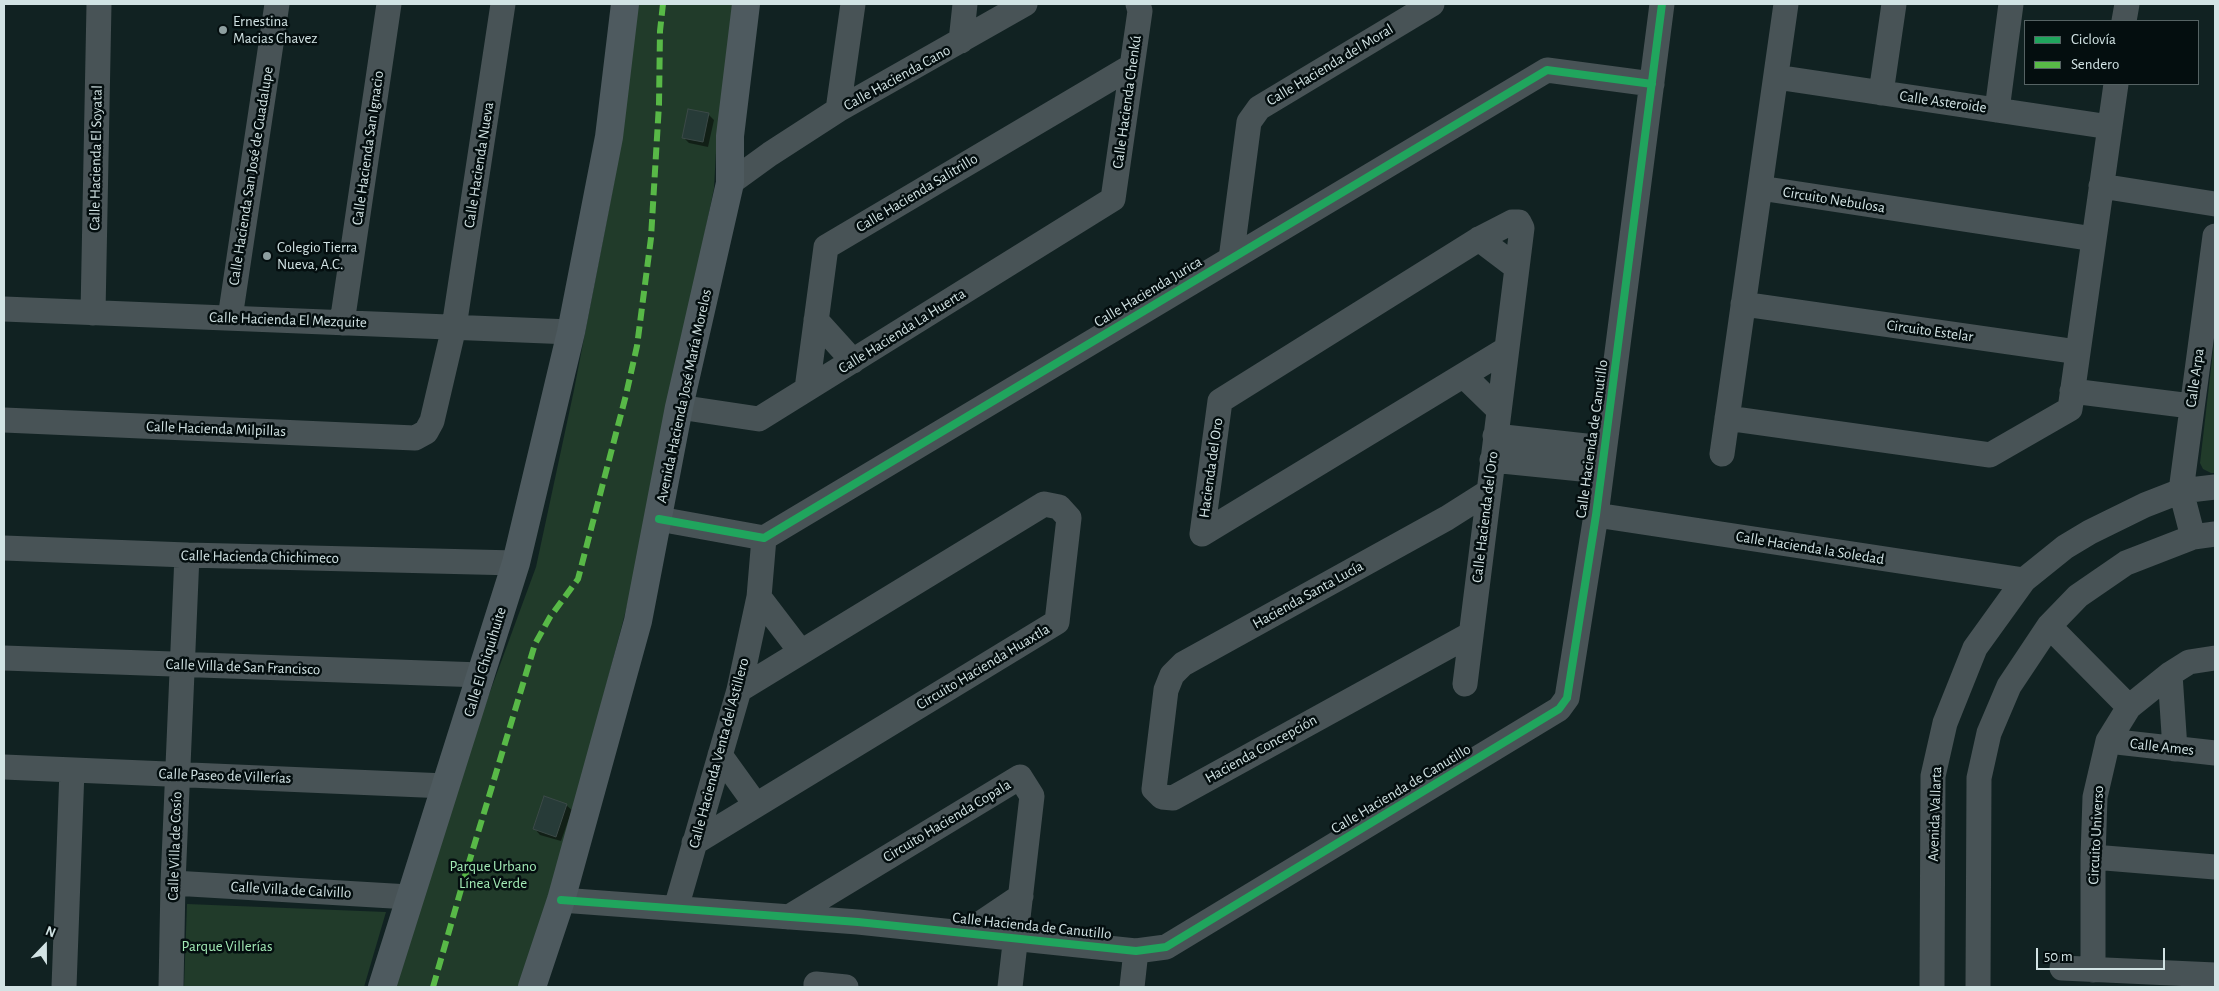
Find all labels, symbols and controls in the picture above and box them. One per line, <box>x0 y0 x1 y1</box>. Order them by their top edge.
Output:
place label: Ernestina Macias Chavez <box>233 12 318 47</box>
street label: Calle Hacienda del Moral <box>1263 20 1397 110</box>
legend <box>2024 20 2199 85</box>
marker: Ernestina Macias Chavez <box>217 24 229 36</box>
text: Ciclovía <box>2071 32 2116 47</box>
street label: Calle Hacienda Chenkú <box>1109 34 1145 170</box>
street label: Calle Hacienda Cano <box>840 41 954 115</box>
text: Sendero <box>2071 57 2119 72</box>
street label: Calle Hacienda San José de Guadalupe <box>225 65 277 287</box>
street label: Calle Hacienda San Ignacio <box>348 70 388 226</box>
street label: Calle Hacienda El Soyatal <box>86 85 106 231</box>
street label: Calle Asteroide <box>1898 87 1988 117</box>
street label: Calle Hacienda Nueva <box>460 101 498 229</box>
street label: Calle Hacienda Salitrillo <box>853 150 981 236</box>
street label: Circuito Nebulosa <box>1781 183 1887 217</box>
place label: Colegio Tierra Nueva, A.C. <box>277 238 357 273</box>
marker: Colegio Tierra Nueva, A.C. <box>261 250 273 262</box>
street label: Calle Hacienda Jurica <box>1091 253 1205 331</box>
street label: Calle Hacienda La Huerta <box>835 285 969 377</box>
street label: Avenida Hacienda José María Morelos <box>653 287 715 505</box>
street label: Calle Hacienda El Mezquite <box>209 308 367 332</box>
street label: Circuito Estelar <box>1886 316 1974 346</box>
street label: Calle Arpa <box>2182 347 2208 409</box>
street label: Calle Hacienda de Canutillo <box>1572 359 1612 519</box>
street label: Hacienda del Oro <box>1195 417 1227 519</box>
street label: Calle Hacienda Milpillas <box>146 418 286 440</box>
street label: Calle Hacienda del Oro <box>1468 450 1502 584</box>
street label: Calle Hacienda la Soledad <box>1735 527 1885 569</box>
street label: Calle Hacienda Chichimeco <box>181 547 339 567</box>
street label: Hacienda Santa Lucía <box>1249 557 1367 633</box>
street label: Calle El Chiquihuite <box>460 605 510 719</box>
street label: Circuito Hacienda Huaxtla <box>913 620 1053 714</box>
street label: Calle Villa de San Francisco <box>165 655 321 679</box>
street label: Calle Hacienda Venta del Astillero <box>685 656 753 850</box>
street label: Hacienda Concepción <box>1202 711 1320 787</box>
street label: Calle Ames <box>2129 735 2195 759</box>
street label: Calle Hacienda de Canutillo <box>1328 740 1474 838</box>
street label: Calle Paseo de Villerías <box>158 765 292 787</box>
street label: Avenida Vallarta <box>1924 766 1946 862</box>
street label: Circuito Hacienda Copala <box>880 776 1014 866</box>
street label: Circuito Universo <box>2084 785 2108 885</box>
street label: Calle Villa de Cosío <box>164 791 186 901</box>
park label: Parque Urbano Línea Verde <box>449 857 537 892</box>
street label: Calle Villa de Calvillo <box>230 878 352 902</box>
street label: Calle Hacienda de Canutillo <box>952 909 1112 943</box>
north arrow <box>20 921 70 971</box>
text: N <box>43 924 58 940</box>
park label: Parque Villerías <box>181 937 273 955</box>
scale bar <box>2039 938 2168 970</box>
text: 50 m <box>2044 949 2073 964</box>

